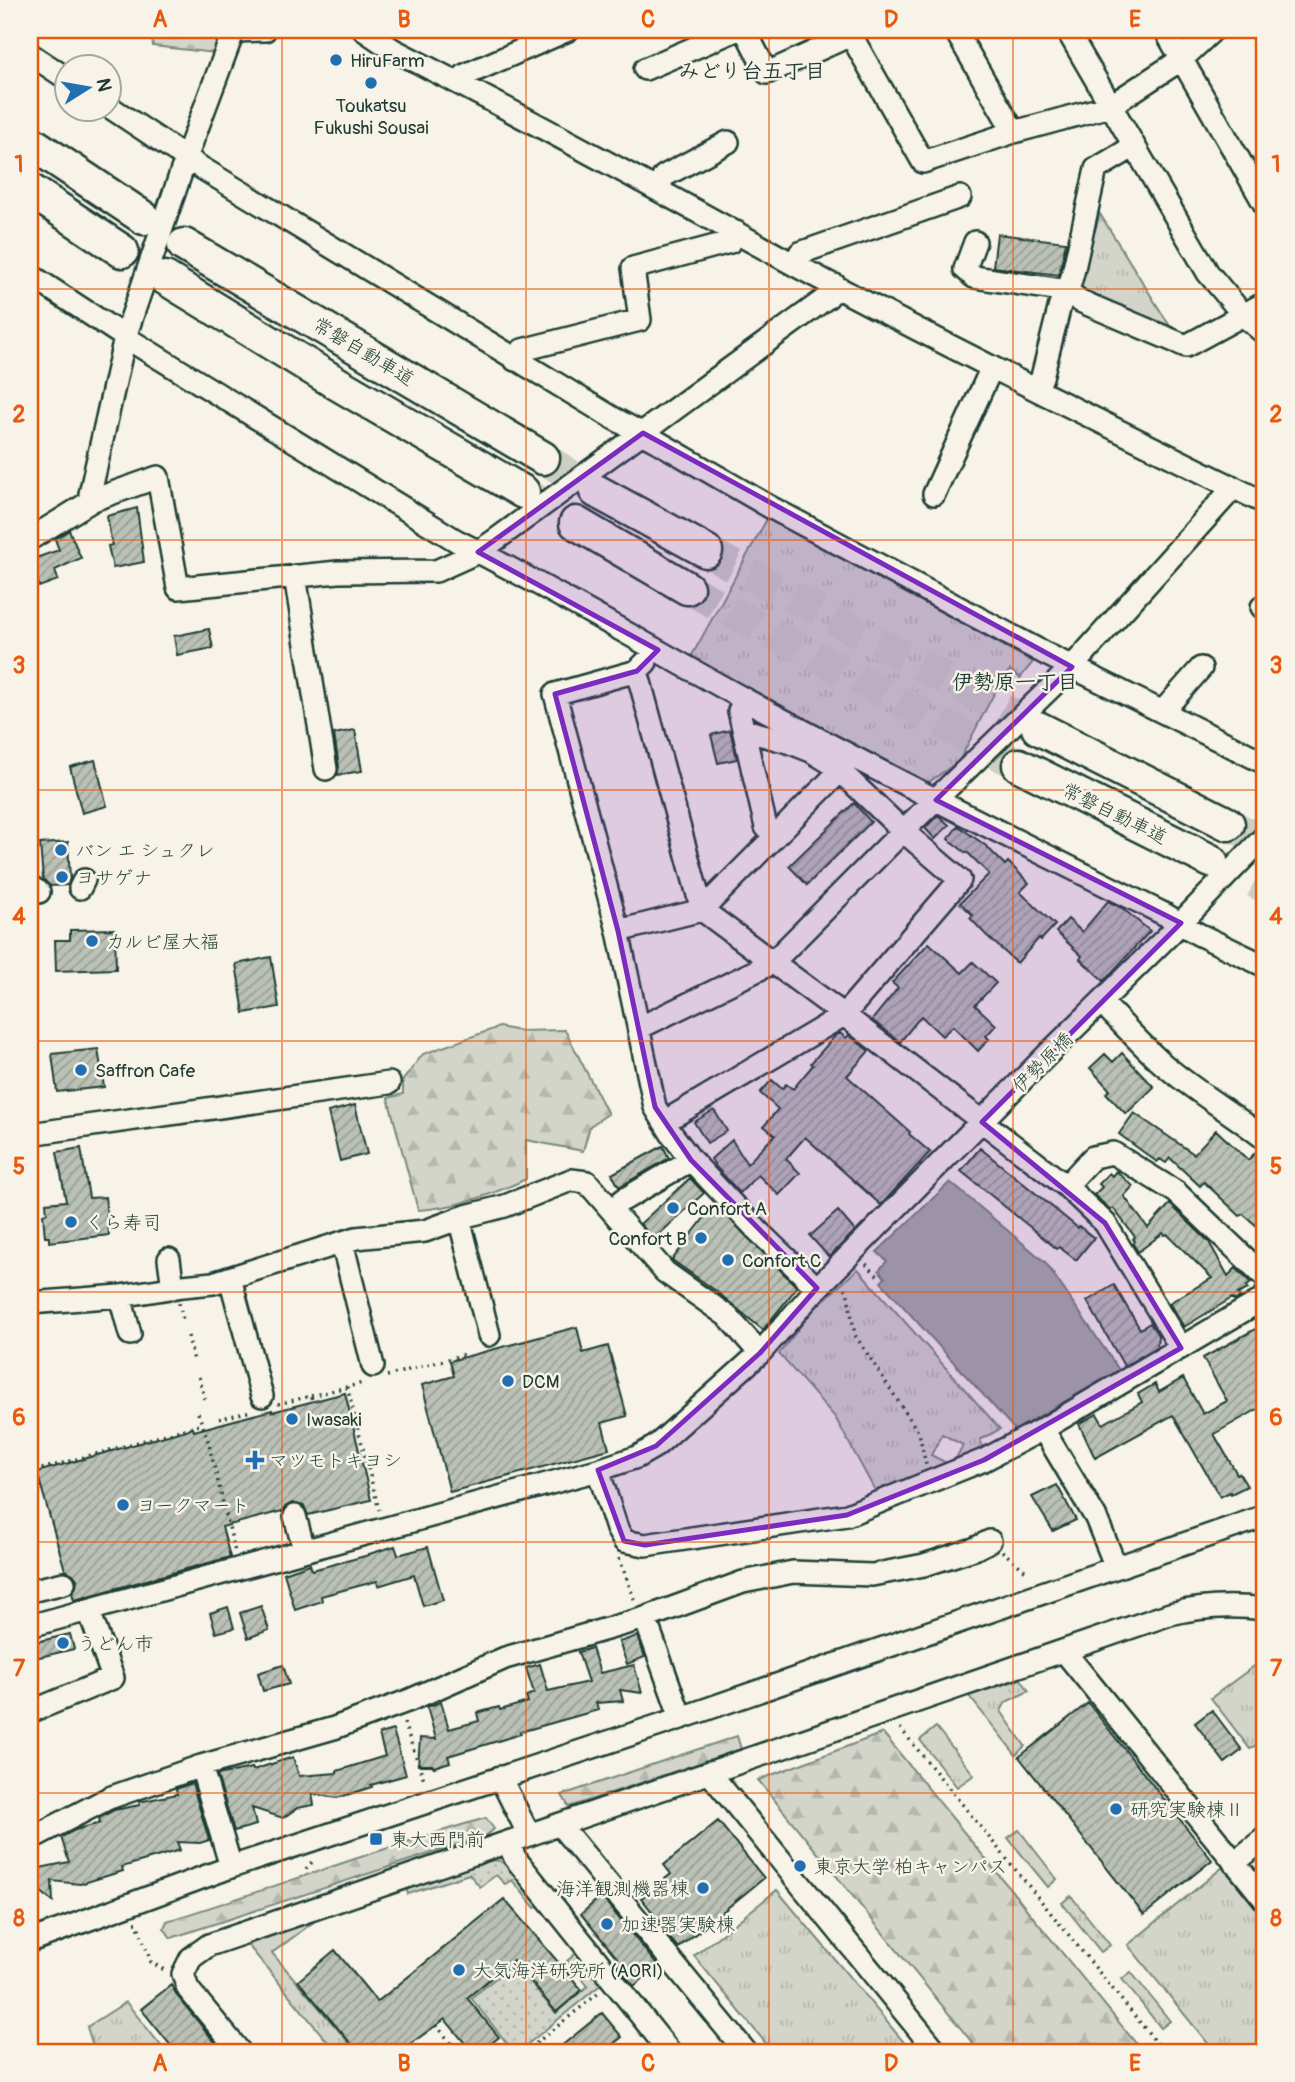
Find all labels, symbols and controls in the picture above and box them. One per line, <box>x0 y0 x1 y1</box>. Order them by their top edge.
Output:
text: A <box>153 5 168 34</box>
text: B <box>397 5 411 34</box>
text: C <box>641 5 655 34</box>
text: D <box>884 5 898 34</box>
text: E <box>1129 5 1141 34</box>
place label: HiruFarm <box>350 49 425 73</box>
north arrow <box>52 52 122 122</box>
marker: HiruFarm <box>328 52 344 68</box>
district label: みどり台五丁目 <box>679 58 826 85</box>
marker: Toukatsu Fukushi Sousai <box>363 75 379 91</box>
text: N <box>91 76 117 94</box>
place label: Toukatsu Fukushi Sousai <box>313 94 429 140</box>
text: 1 <box>15 150 24 179</box>
text: 1 <box>1272 150 1281 179</box>
street label: 常磐自動車道 <box>308 312 419 392</box>
text: 2 <box>13 400 26 429</box>
text: 2 <box>1270 400 1283 429</box>
text: 3 <box>13 651 25 680</box>
text: 3 <box>1270 651 1282 680</box>
district label: 伊勢原一丁目 <box>952 669 1078 696</box>
street label: 常磐自動車道 <box>1058 778 1171 850</box>
place label: バン エ シュクレ <box>75 839 215 863</box>
marker: バン エ シュクレ <box>53 842 69 858</box>
place label: ヨサゲナ <box>76 866 152 890</box>
marker: ヨサゲナ <box>54 869 70 885</box>
text: 4 <box>12 902 26 931</box>
text: 4 <box>1269 902 1283 931</box>
place label: カルビ屋大福 <box>106 930 219 954</box>
marker: カルビ屋大福 <box>84 933 100 949</box>
street label: 伊勢原橋 <box>1007 1027 1078 1098</box>
place label: Saffron Cafe <box>95 1059 196 1083</box>
marker: Saffron Cafe <box>73 1062 89 1078</box>
text: 5 <box>13 1152 25 1181</box>
text: 5 <box>1270 1152 1282 1181</box>
place label: Confort A <box>687 1197 767 1221</box>
marker: Confort A <box>665 1200 681 1216</box>
place label: くら寿司 <box>85 1211 161 1235</box>
marker: くら寿司 <box>63 1214 79 1230</box>
place label: Confort B <box>608 1227 687 1251</box>
marker: Confort B <box>693 1230 709 1246</box>
place label: Confort C <box>742 1249 822 1273</box>
marker: Confort C <box>720 1252 736 1268</box>
place label: DCM <box>522 1370 559 1394</box>
marker: DCM <box>500 1373 516 1389</box>
text: 6 <box>12 1403 26 1432</box>
text: 6 <box>1269 1403 1283 1432</box>
place label: Iwasaki <box>306 1408 362 1432</box>
marker: Iwasaki <box>284 1411 300 1427</box>
place label: マツモトキヨシ <box>269 1449 402 1473</box>
marker: マツモトキヨシ <box>247 1452 263 1468</box>
place label: ヨークマート <box>137 1494 250 1518</box>
marker: ヨークマート <box>115 1497 131 1513</box>
place label: うどん市 <box>77 1632 153 1656</box>
marker: うどん市 <box>55 1635 71 1651</box>
text: 7 <box>13 1654 26 1683</box>
text: 7 <box>1270 1654 1283 1683</box>
place label: 研究実験棟Ⅱ <box>1130 1798 1244 1822</box>
marker: 研究実験棟Ⅱ <box>1108 1801 1124 1817</box>
place label: 東大西門前 <box>390 1828 485 1852</box>
marker: 東大西門前 <box>368 1831 384 1847</box>
place label: 東京大学 柏キャンパス <box>814 1855 1007 1879</box>
marker: 東京大学 柏キャンパス <box>792 1858 808 1874</box>
place label: 海洋観測機器棟 <box>556 1877 689 1901</box>
marker: 海洋観測機器棟 <box>695 1880 711 1896</box>
text: 8 <box>13 1904 25 1933</box>
text: 8 <box>1270 1904 1282 1933</box>
place label: 加速器実験棟 <box>621 1913 735 1937</box>
marker: 加速器実験棟 <box>599 1916 615 1932</box>
place label: 大気海洋研究所 (AORI) <box>473 1959 664 1983</box>
marker: 大気海洋研究所 (AORI) <box>451 1962 467 1978</box>
text: A <box>153 2049 168 2078</box>
text: B <box>397 2049 411 2078</box>
text: C <box>641 2049 655 2078</box>
text: D <box>884 2049 898 2078</box>
text: E <box>1129 2049 1141 2078</box>

